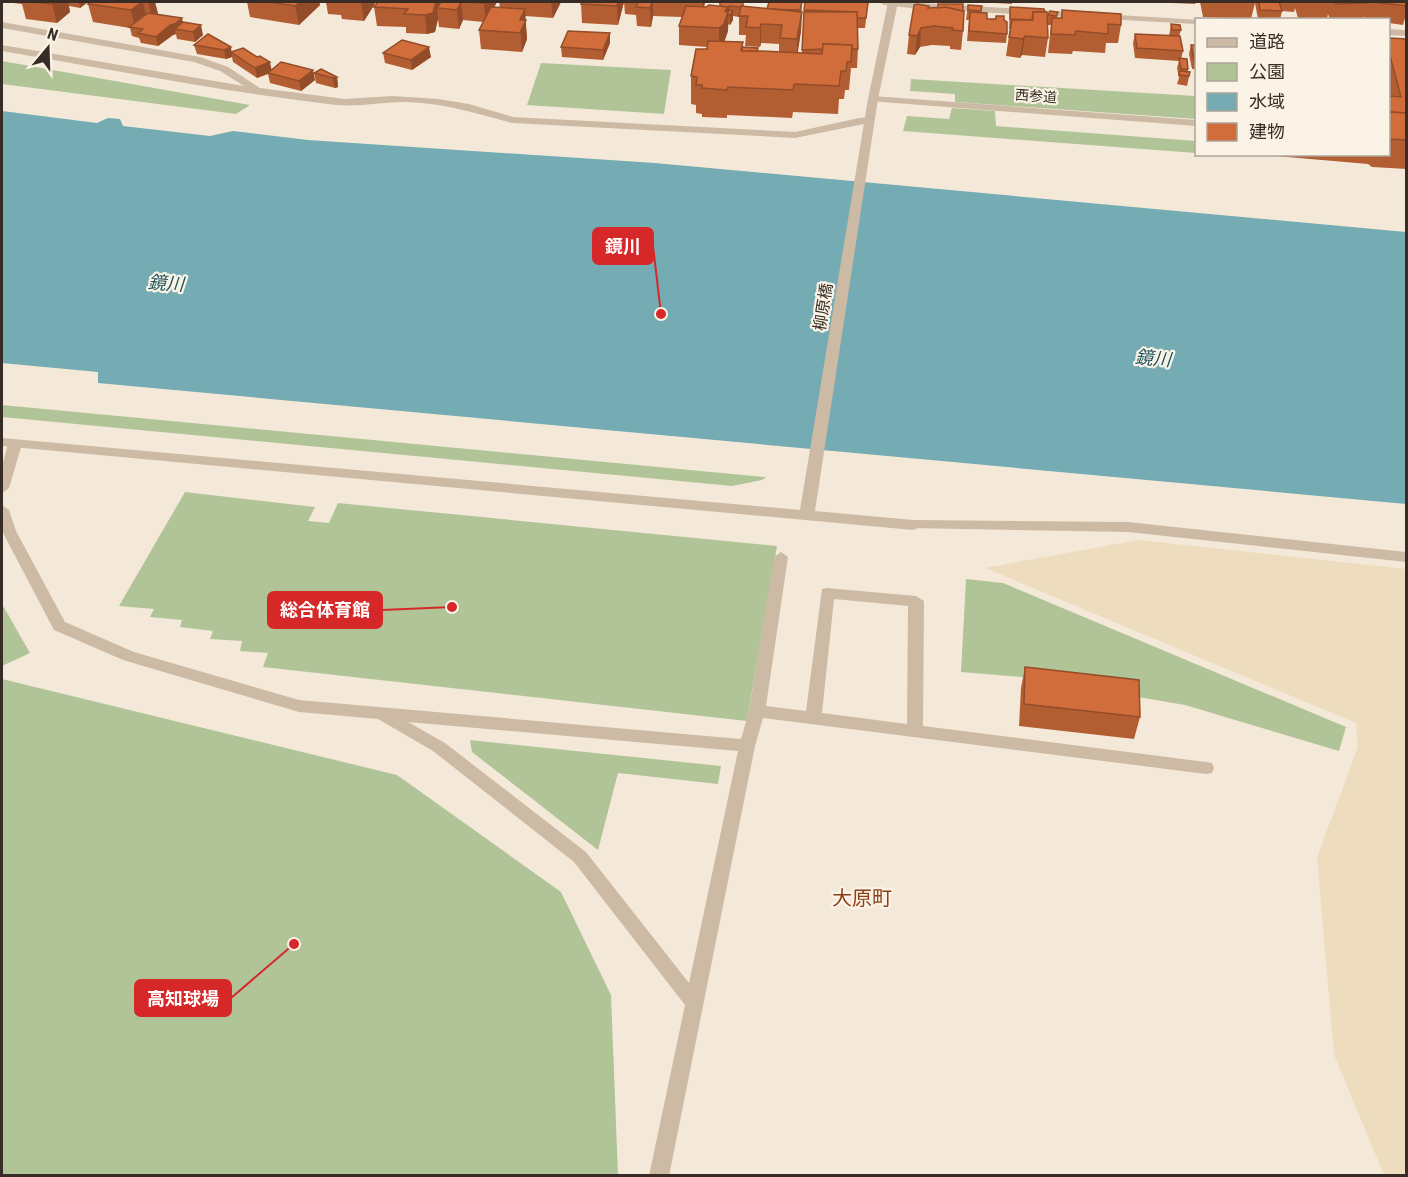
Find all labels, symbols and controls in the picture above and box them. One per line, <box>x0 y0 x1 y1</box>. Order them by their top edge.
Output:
north arrow <box>18 18 78 78</box>
legend <box>1195 18 1390 156</box>
text: N <box>45 24 60 45</box>
text: 道路 <box>1249 31 1285 52</box>
text: 公園 <box>1249 61 1285 82</box>
street label: 西参道 <box>1014 87 1058 105</box>
text: 水域 <box>1249 91 1285 112</box>
text: 建物 <box>1249 121 1285 142</box>
callout: 鏡川 <box>593 228 653 264</box>
text: 鏡川 <box>604 236 641 257</box>
water label: 鏡川 <box>147 271 187 295</box>
street label: 柳原橋 <box>810 282 836 332</box>
water label: 鏡川 <box>1134 346 1174 370</box>
callout: 総合体育館 <box>268 592 382 628</box>
text: 総合体育館 <box>280 599 370 620</box>
district label: 大原町 <box>832 886 892 910</box>
callout: 高知球場 <box>135 980 231 1016</box>
text: 高知球場 <box>147 988 219 1009</box>

